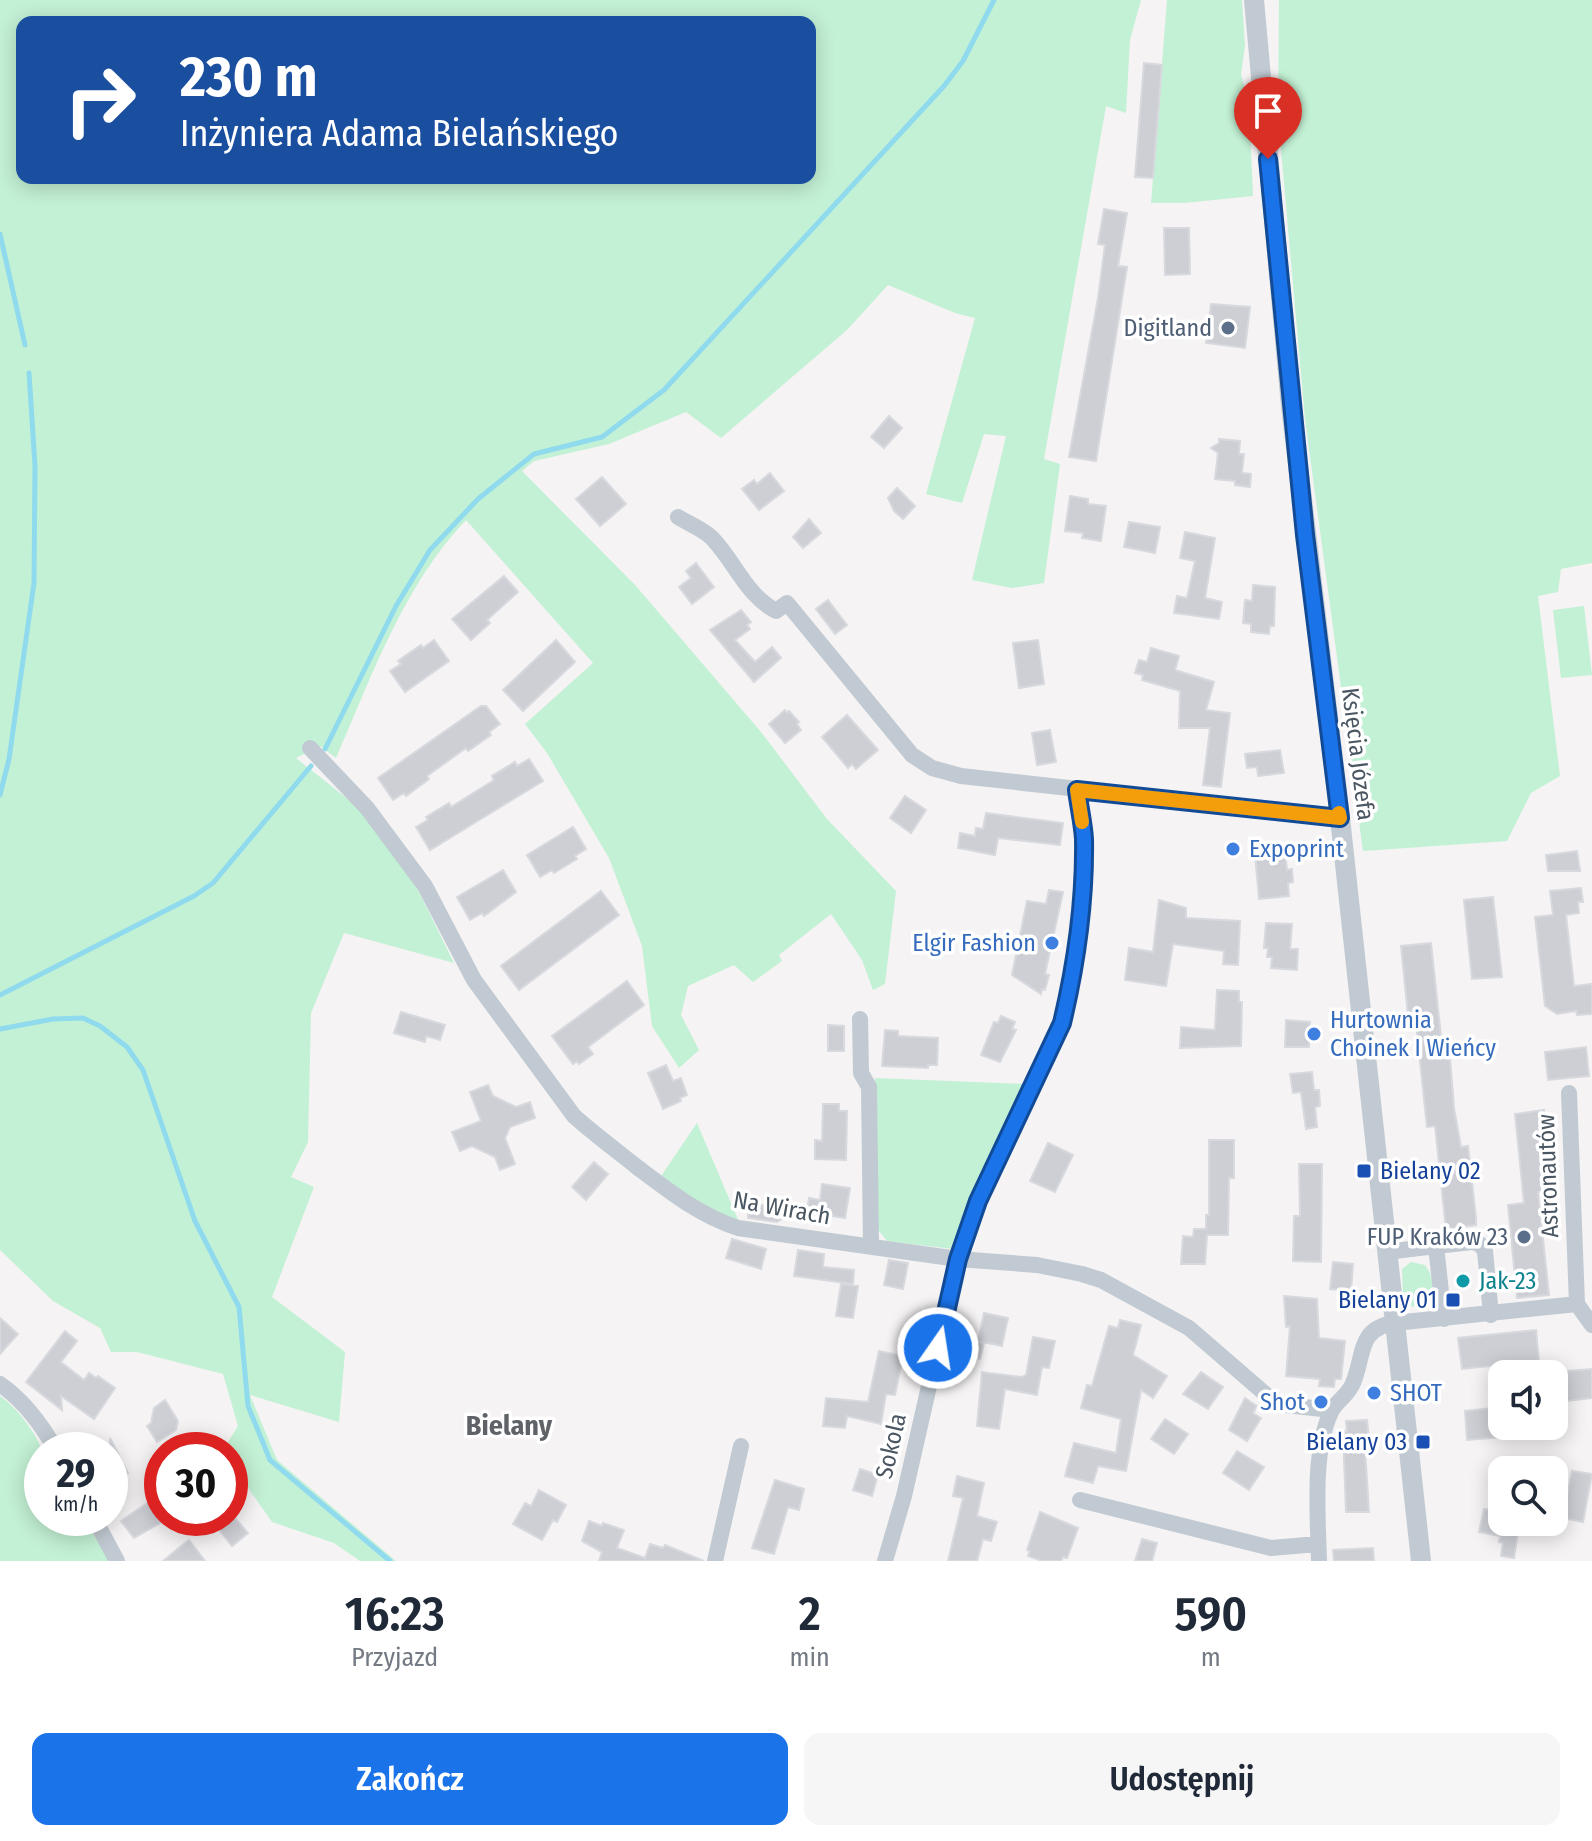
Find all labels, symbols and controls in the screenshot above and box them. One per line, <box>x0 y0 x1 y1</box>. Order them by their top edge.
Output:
text: 230 m <box>180 44 317 111</box>
icon: right <box>48 48 152 152</box>
pin <box>1234 77 1302 159</box>
icon: arrive <box>1246 89 1290 133</box>
text: Inżyniera Adama Bielańskiego <box>180 112 618 156</box>
place label: Digitland <box>1124 314 1212 342</box>
marker: Digitland <box>1219 319 1237 337</box>
street label: Księcia Józefa <box>1336 686 1380 822</box>
place label: Expoprint <box>1249 835 1344 863</box>
marker: Expoprint <box>1224 840 1242 858</box>
place label: Elgir Fashion <box>912 929 1036 957</box>
marker: Elgir Fashion <box>1043 934 1061 952</box>
place label: Hurtownia Choinek I Wieńcy <box>1330 1006 1496 1062</box>
marker: Hurtownia Choinek I Wieńcy <box>1305 1025 1323 1043</box>
street label: Astronautów <box>1532 1113 1564 1238</box>
place label: Bielany 02 <box>1380 1157 1481 1185</box>
marker: Bielany 02 <box>1355 1162 1373 1180</box>
street label: Na Wirach <box>731 1186 833 1230</box>
place label: FUP Kraków 23 <box>1367 1223 1508 1251</box>
marker: FUP Kraków 23 <box>1515 1228 1533 1246</box>
place label: Jak-23 <box>1479 1267 1536 1295</box>
marker: Jak-23 <box>1454 1272 1472 1290</box>
place label: Bielany 01 <box>1338 1286 1437 1314</box>
marker: Bielany 01 <box>1444 1291 1462 1309</box>
position arrow <box>896 1306 980 1390</box>
map controls <box>1488 1360 1568 1536</box>
button: sound <box>1488 1360 1568 1440</box>
place label: SHOT <box>1390 1379 1442 1407</box>
marker: SHOT <box>1365 1384 1383 1402</box>
place label: Shot <box>1260 1388 1305 1416</box>
marker: Shot <box>1312 1393 1330 1411</box>
district label: Bielany <box>466 1409 553 1442</box>
street label: Sokola <box>870 1411 912 1481</box>
place label: Bielany 03 <box>1306 1428 1407 1456</box>
speed limit sign: 30 <box>144 1432 248 1536</box>
marker: Bielany 03 <box>1414 1433 1432 1451</box>
text: 29 <box>56 1450 95 1498</box>
button: search <box>1488 1456 1568 1536</box>
text: km/h <box>54 1492 98 1516</box>
text: 16:23 <box>345 1585 445 1643</box>
text: 2 <box>799 1585 821 1643</box>
text: 590 <box>1175 1585 1247 1643</box>
text: Przyjazd <box>351 1642 438 1673</box>
text: min <box>790 1642 830 1673</box>
text: m <box>1201 1642 1221 1673</box>
button: Zakończ <box>32 1733 788 1825</box>
button: Udostępnij <box>804 1733 1560 1825</box>

